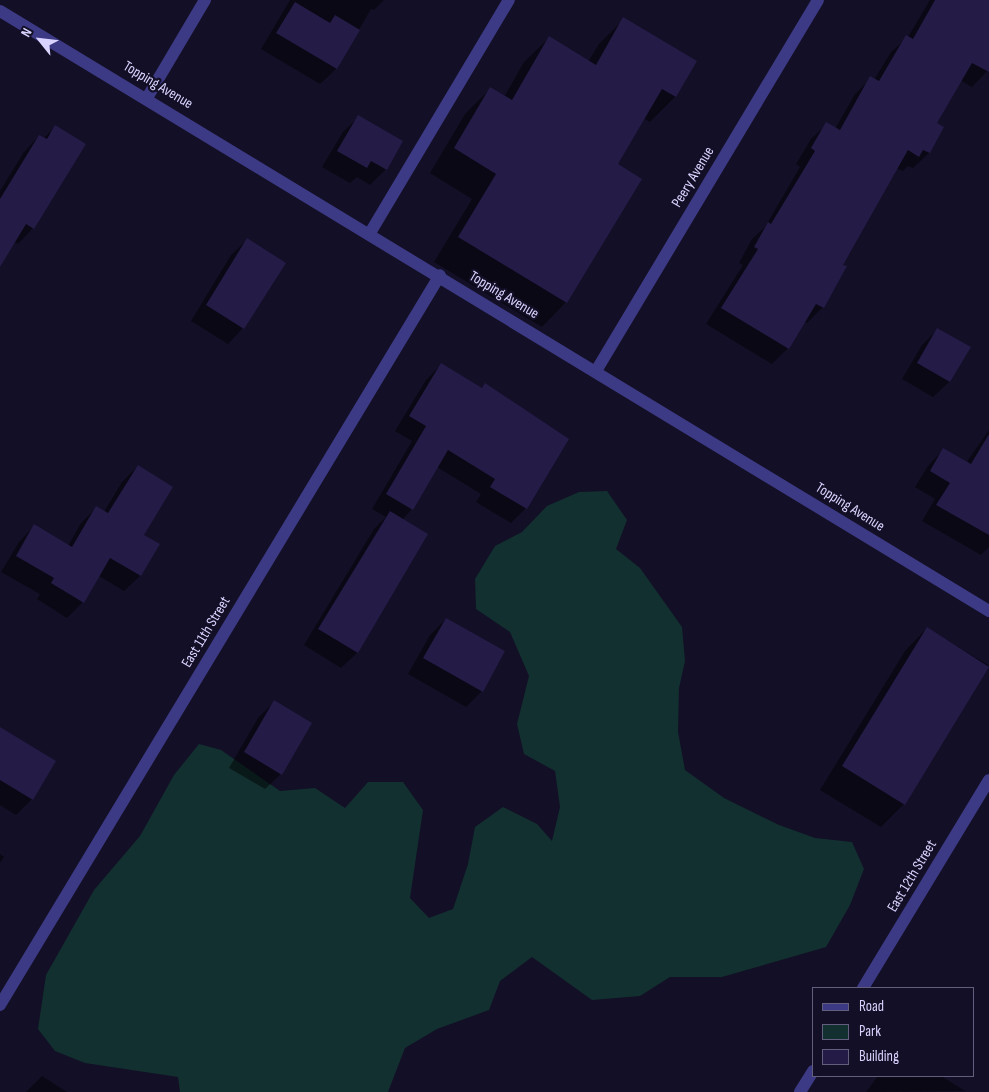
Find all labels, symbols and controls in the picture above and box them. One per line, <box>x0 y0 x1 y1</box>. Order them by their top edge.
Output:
north arrow <box>15 15 65 65</box>
text: N <box>17 25 36 40</box>
street label: Topping Avenue <box>120 57 196 113</box>
street label: Peery Avenue <box>668 143 718 211</box>
street label: Topping Avenue <box>466 267 542 323</box>
street label: Topping Avenue <box>812 479 888 535</box>
street label: East 11th Street <box>178 593 234 671</box>
street label: East 12th Street <box>884 837 940 915</box>
legend <box>812 987 974 1077</box>
text: Road <box>859 997 884 1016</box>
text: Park <box>859 1022 881 1041</box>
text: Building <box>859 1047 899 1066</box>

